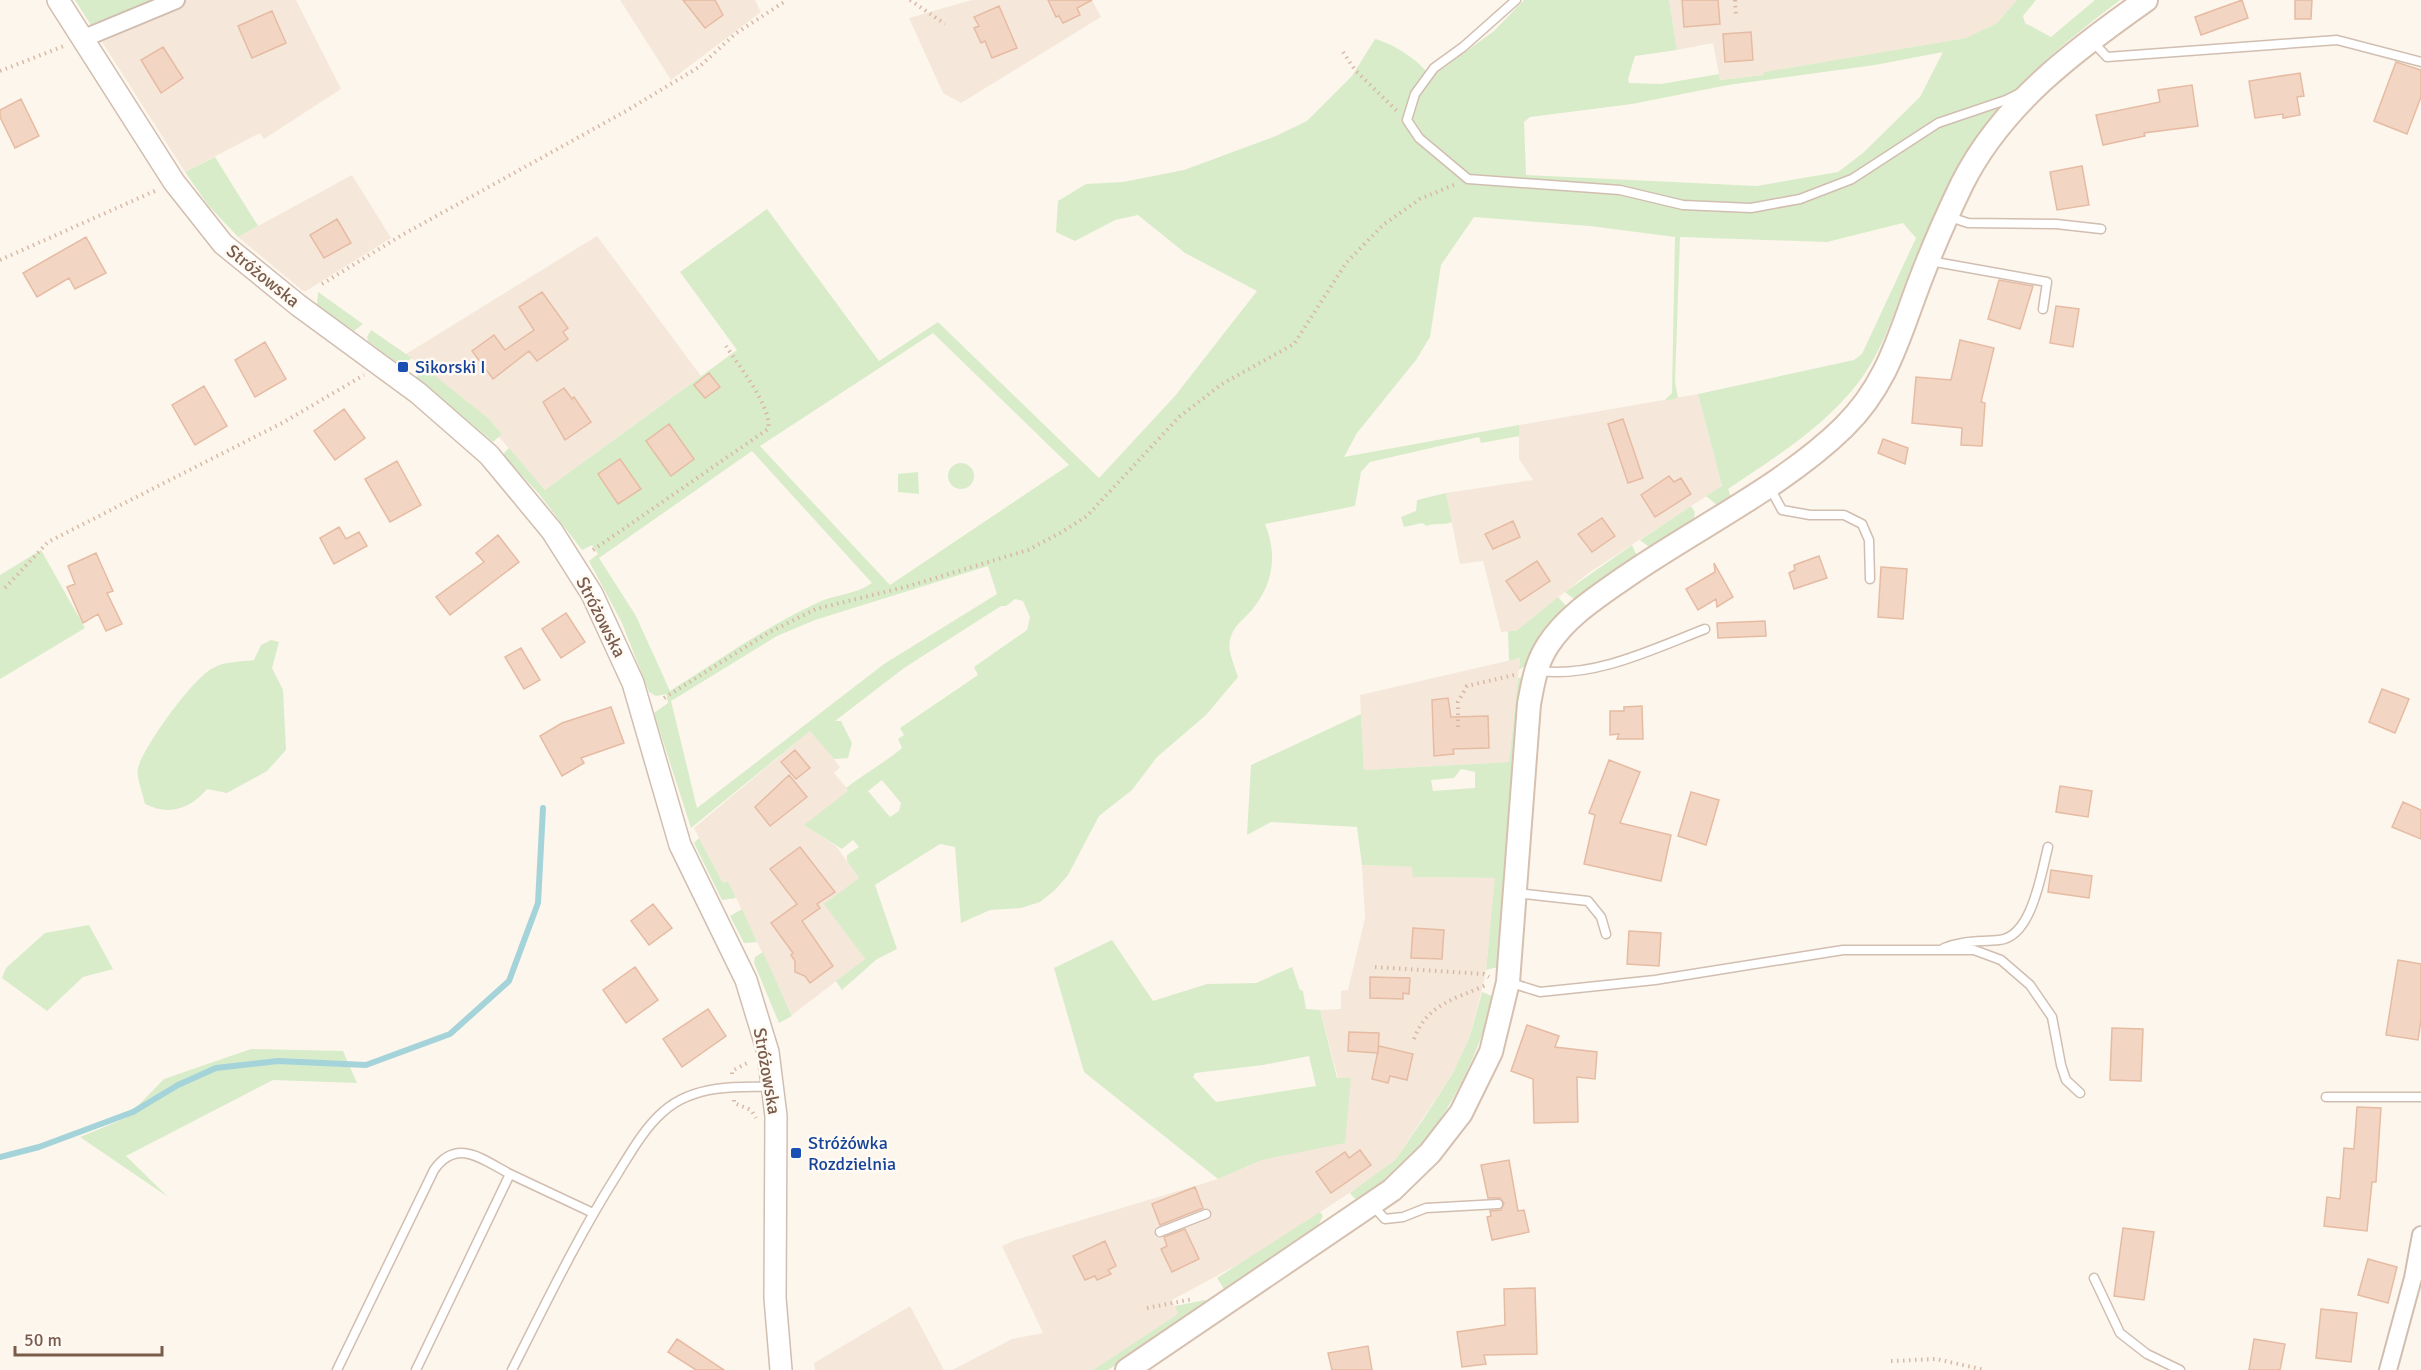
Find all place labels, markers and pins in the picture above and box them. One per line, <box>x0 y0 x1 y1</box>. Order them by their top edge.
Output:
place label: Sikorski I <box>415 356 485 378</box>
marker: Sikorski I <box>396 360 410 374</box>
place label: Stróżówka Rozdzielnia <box>808 1132 896 1175</box>
marker: Stróżówka Rozdzielnia <box>789 1146 803 1160</box>

